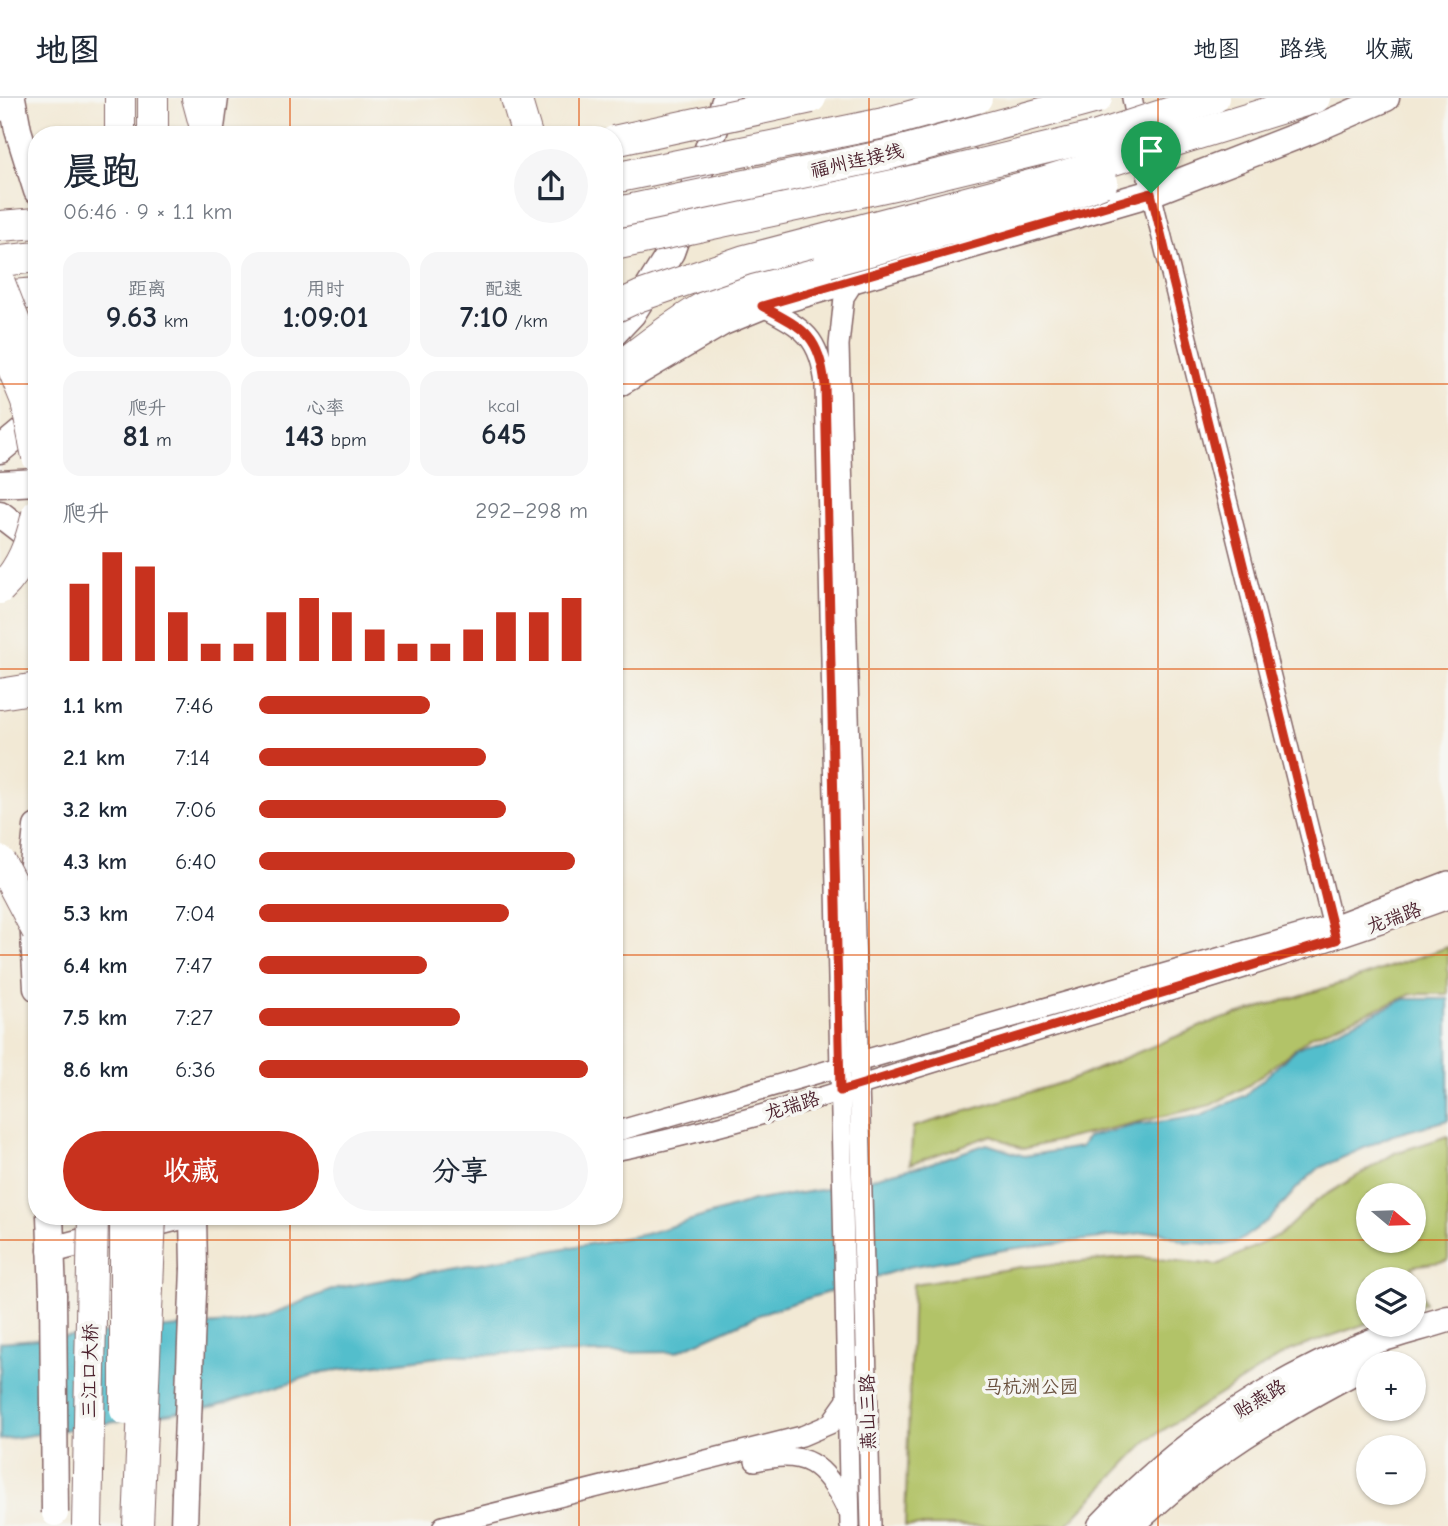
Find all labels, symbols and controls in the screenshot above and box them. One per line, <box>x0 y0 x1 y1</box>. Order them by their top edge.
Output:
text: 地图 <box>35 31 101 69</box>
text: 地图 <box>1193 35 1241 63</box>
text: 路线 <box>1279 35 1327 63</box>
text: 收藏 <box>1365 35 1413 63</box>
pin <box>1121 121 1181 193</box>
icon: arrive <box>1132 132 1170 170</box>
street label: 福州连接线 <box>808 140 906 182</box>
button: share <box>514 149 588 223</box>
text: 晨跑 <box>63 150 139 194</box>
text: 06:46 · 9 × 1.1 km <box>63 198 232 225</box>
text: 距离 <box>128 278 166 300</box>
text: 用时 <box>306 278 345 300</box>
text: 配速 <box>485 278 523 300</box>
text: 9.63 <box>106 300 157 335</box>
text: 1:09:01 <box>282 300 369 335</box>
text: 7:10 <box>460 300 508 335</box>
text: km <box>157 310 189 332</box>
text: /km <box>508 310 548 332</box>
text: kcal <box>488 395 520 417</box>
text: 爬升 <box>128 397 166 419</box>
text: 心率 <box>306 397 345 419</box>
text: 645 <box>481 417 527 452</box>
text: 81 <box>123 419 150 454</box>
text: 143 <box>284 419 325 454</box>
text: m <box>150 429 172 451</box>
text: bpm <box>325 429 367 451</box>
text: 292–298 m <box>475 497 588 524</box>
text: 爬升 <box>63 500 109 527</box>
text: 1.1 km <box>63 692 123 719</box>
text: 7:46 <box>175 692 214 719</box>
text: 2.1 km <box>63 744 125 771</box>
text: 7:14 <box>175 744 210 771</box>
text: 3.2 km <box>63 796 128 823</box>
text: 7:06 <box>175 796 217 823</box>
text: 4.3 km <box>63 848 127 875</box>
text: 6:40 <box>175 848 217 875</box>
street label: 龙瑞路 <box>1363 898 1425 938</box>
text: 5.3 km <box>63 900 128 927</box>
text: 7:04 <box>175 900 215 927</box>
text: 6.4 km <box>63 952 128 979</box>
text: 7:47 <box>175 952 212 979</box>
text: 7.5 km <box>63 1004 127 1031</box>
text: 7:27 <box>175 1004 213 1031</box>
text: 8.6 km <box>63 1056 129 1083</box>
text: 6:36 <box>175 1056 216 1083</box>
street label: 龙瑞路 <box>762 1087 822 1125</box>
button: 收藏 <box>63 1131 319 1211</box>
button: 分享 <box>333 1131 588 1211</box>
north arrow <box>1356 1183 1426 1253</box>
map controls <box>1356 1183 1426 1505</box>
button: layers <box>1356 1267 1426 1337</box>
street label: 三江口大桥 <box>78 1323 102 1419</box>
button: + <box>1356 1351 1426 1421</box>
street label: 燕山三路 <box>856 1374 880 1450</box>
street label: 贻燕路 <box>1230 1375 1290 1423</box>
park label: 马杭洲公园 <box>983 1376 1079 1398</box>
button: − <box>1356 1435 1426 1505</box>

